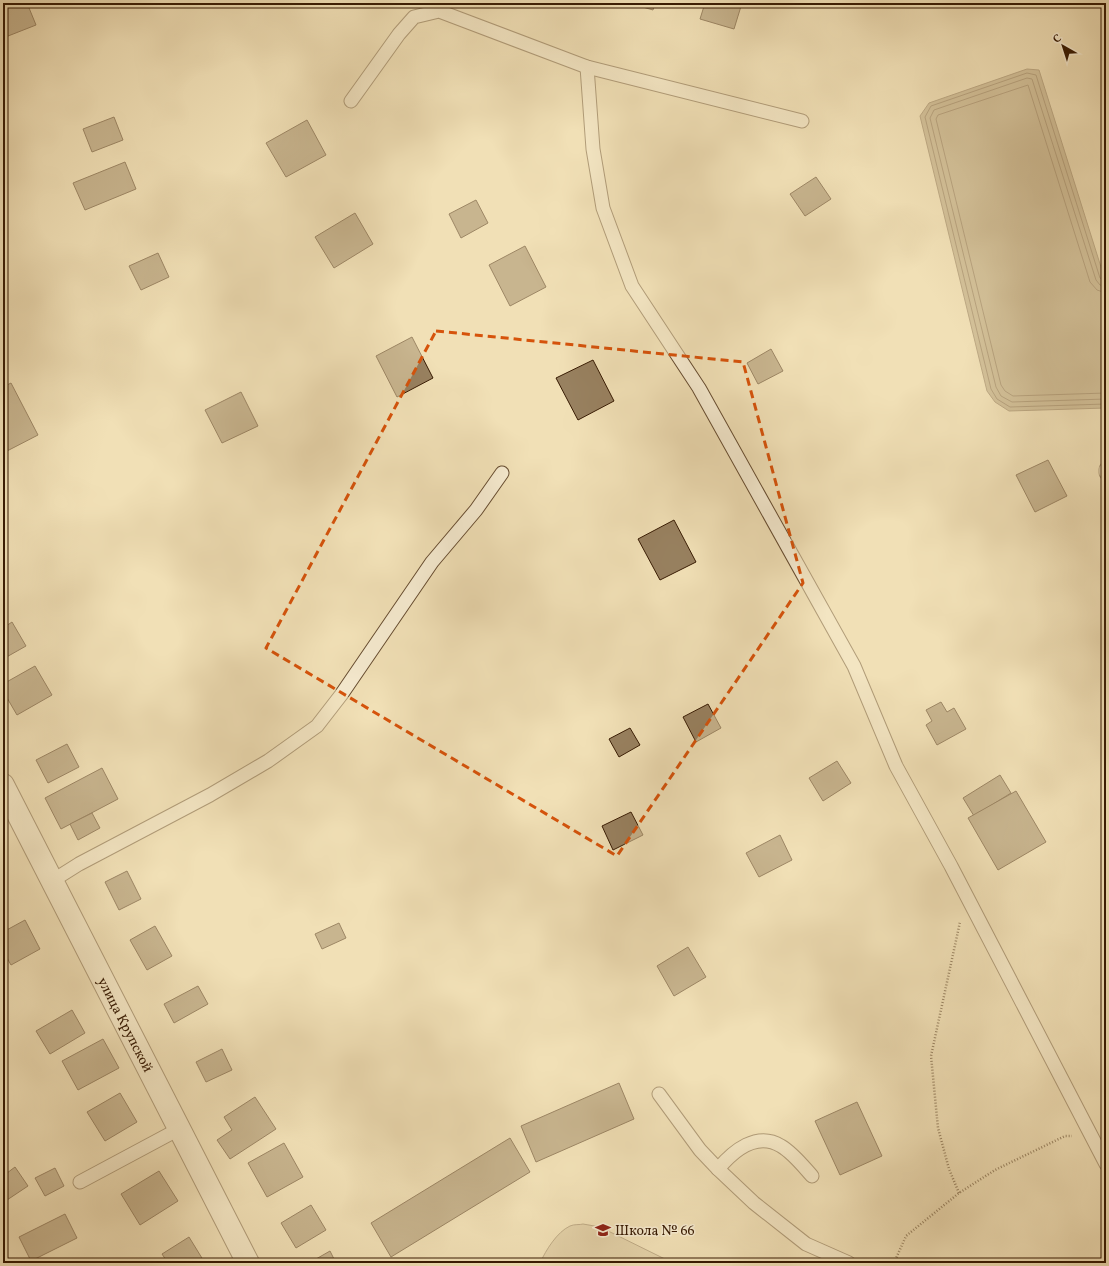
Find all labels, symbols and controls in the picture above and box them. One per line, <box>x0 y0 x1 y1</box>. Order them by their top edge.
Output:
north arrow <box>1043 26 1083 66</box>
text: С <box>1050 31 1065 47</box>
street label: улица Крупской <box>92 974 157 1076</box>
school or university icon: Школа № 66 <box>594 1221 612 1239</box>
place label: Школа № 66 <box>615 1222 695 1241</box>

